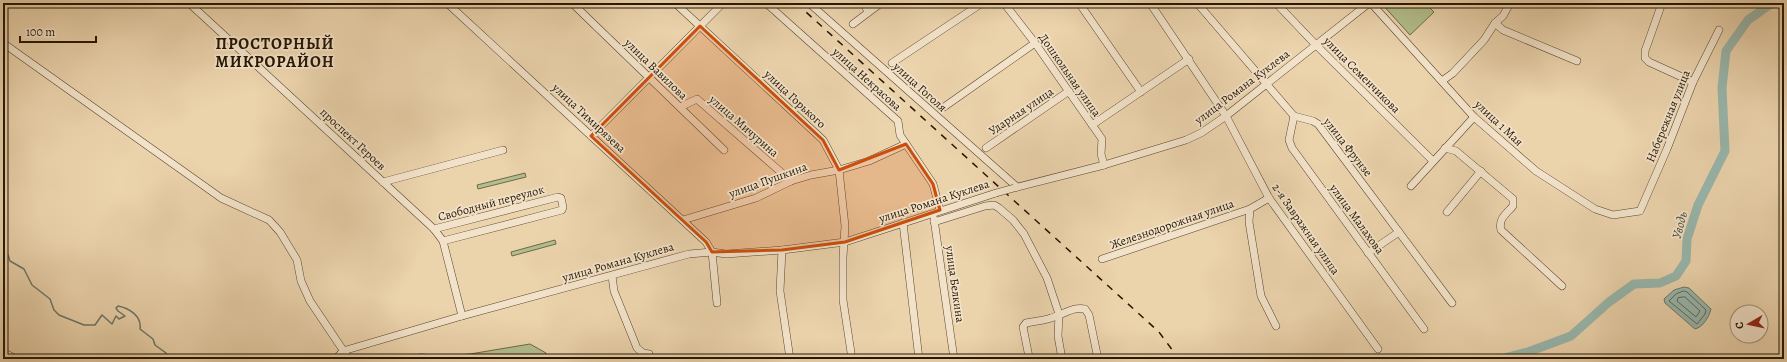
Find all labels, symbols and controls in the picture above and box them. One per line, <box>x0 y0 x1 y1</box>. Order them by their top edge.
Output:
scale bar <box>20 18 96 44</box>
text: 100 m <box>26 24 55 40</box>
street label: Дошкольная улица <box>1035 30 1105 120</box>
street label: улица Семенчикова <box>1319 32 1404 117</box>
district label: ПРОСТОРНЫЙ МИКРОРАЙОН <box>215 33 335 73</box>
street label: улица Вавилова <box>620 34 691 103</box>
street label: улица Некрасова <box>828 43 905 115</box>
street label: улица Романа Куклева <box>1190 46 1293 129</box>
street label: улица Гоголя <box>889 58 950 115</box>
street label: улица Горького <box>760 66 829 132</box>
street label: Набережная улица <box>1642 67 1694 164</box>
street label: улица Тимирязева <box>548 79 630 157</box>
street label: Ударная улица <box>985 83 1057 139</box>
street label: улица Мичурина <box>705 91 782 161</box>
street label: улица 1 Мая <box>1471 96 1527 150</box>
street label: проспект Героев <box>317 104 390 174</box>
street label: улица Фрунзе <box>1319 113 1376 180</box>
street label: улица Пушкина <box>726 158 810 202</box>
street label: улица Романа Куклева <box>876 175 992 227</box>
street label: 2-я Завражная улица <box>1268 180 1344 278</box>
street label: улица Малахова <box>1326 180 1388 258</box>
street label: Свободный переулок <box>436 181 546 225</box>
street label: Железнодорожная улица <box>1108 195 1237 253</box>
water label: Уводь <box>1668 209 1691 241</box>
street label: улица Романа Куклева <box>559 238 676 286</box>
street label: улица Белкина <box>942 244 968 324</box>
north arrow <box>1729 304 1769 344</box>
text: С <box>1732 321 1748 330</box>

